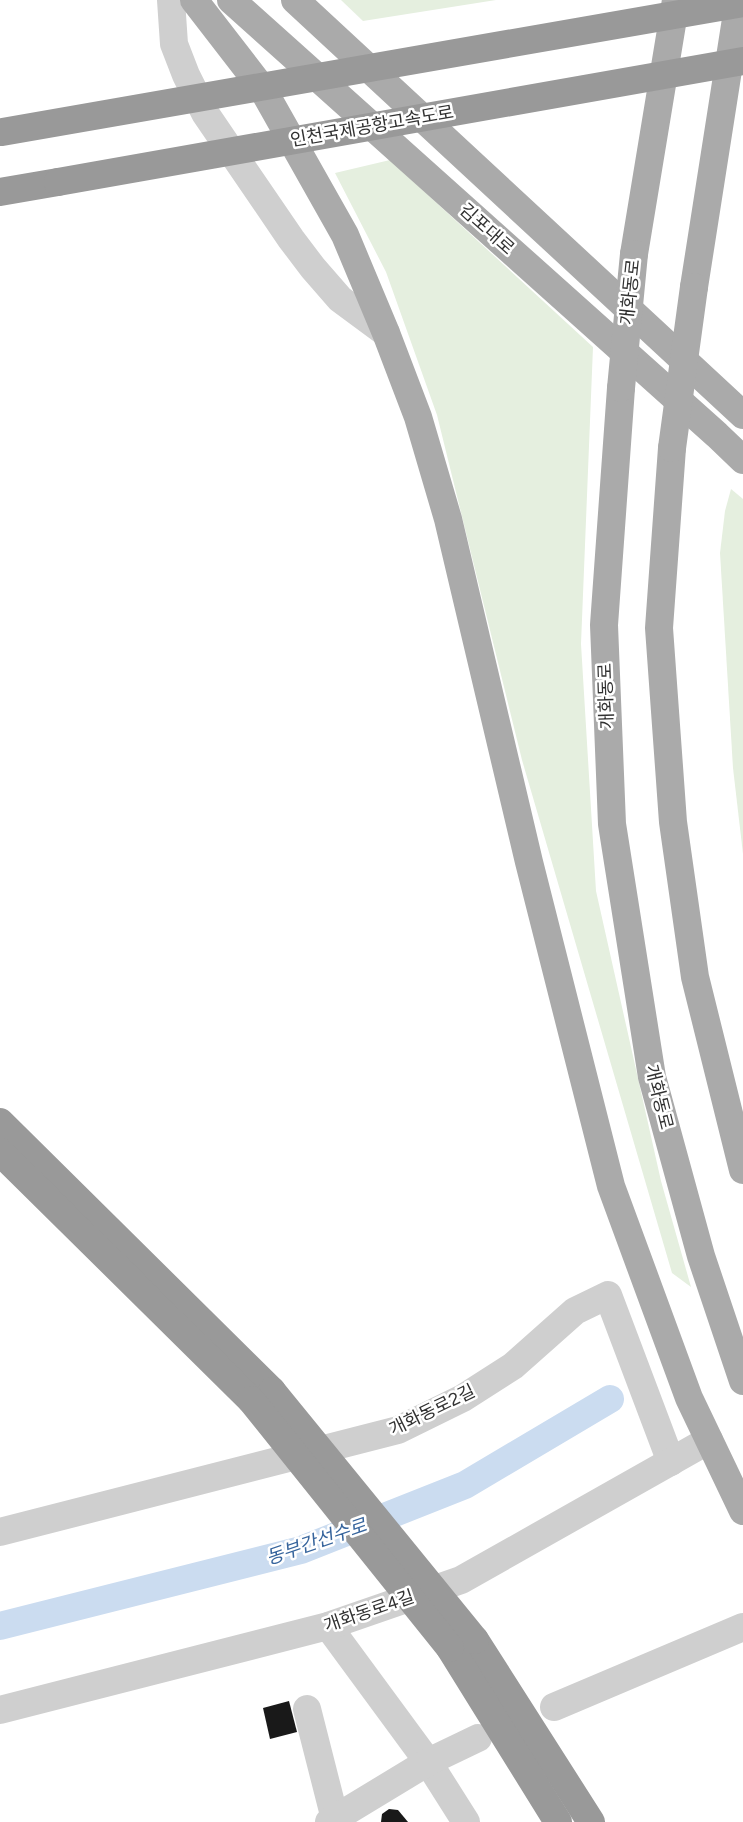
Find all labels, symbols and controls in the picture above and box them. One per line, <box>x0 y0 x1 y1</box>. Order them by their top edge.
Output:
street label: 인천국제공항고속도로 <box>289 101 455 151</box>
street label: 김포대로 <box>455 199 519 259</box>
street label: 개화동로 <box>616 258 644 326</box>
street label: 개화동로 <box>594 663 618 729</box>
street label: 개화동로 <box>640 1062 678 1132</box>
street label: 개화동로2길 <box>385 1380 479 1440</box>
water label: 동부간선수로 <box>263 1513 371 1569</box>
street label: 개화동로4길 <box>321 1585 417 1637</box>

